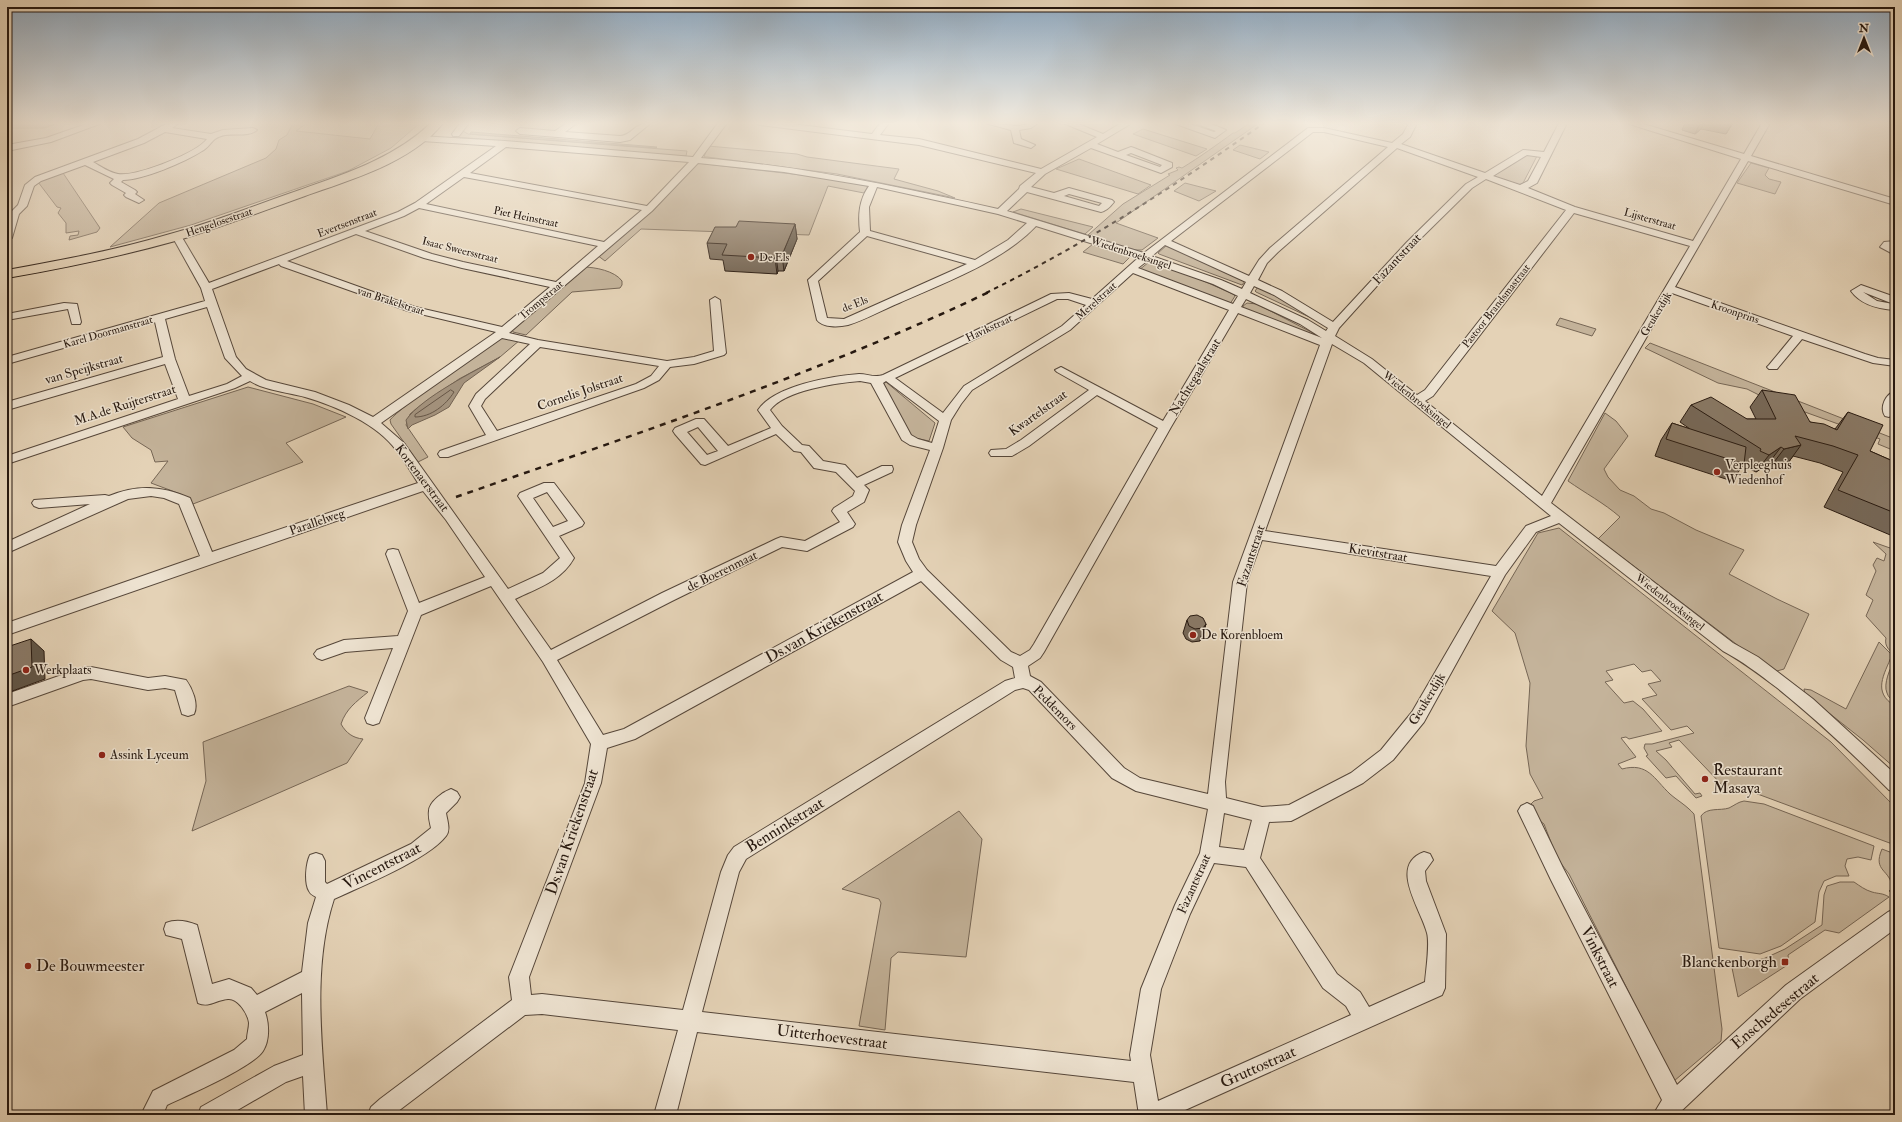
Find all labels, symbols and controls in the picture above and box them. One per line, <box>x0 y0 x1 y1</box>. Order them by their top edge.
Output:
north arrow <box>1844 18 1884 58</box>
text: N <box>1858 22 1870 35</box>
street label: Hengelosestraat <box>184 204 254 239</box>
street label: Piet Heinstraat <box>492 204 560 230</box>
street label: Lijsterstraat <box>1622 205 1678 234</box>
street label: Evertsenstraat <box>315 206 379 240</box>
street label: Fazantstraat <box>1369 230 1425 288</box>
street label: Isaac Sweersstraat <box>421 234 500 266</box>
street label: Wiedenbroeksingel <box>1088 234 1173 272</box>
place label: De Els <box>759 251 790 264</box>
marker: De Els <box>746 252 756 262</box>
street label: Pastoor Brandsmastraat <box>1459 261 1533 350</box>
street label: Trompstraat <box>516 277 567 323</box>
street label: Merelstraat <box>1073 279 1119 323</box>
street label: van Brakelstraat <box>355 284 426 318</box>
street label: Geukerdijk <box>1638 289 1676 339</box>
street label: de Els <box>840 293 870 315</box>
street label: Kroonprins <box>1709 298 1761 327</box>
street label: Havikstraat <box>963 311 1015 345</box>
street label: Karel Doormanstraat <box>62 313 155 351</box>
street label: Nachtegaalstraat <box>1166 336 1224 418</box>
street label: van Speijkstraat <box>42 350 125 389</box>
street label: Wiedenbroeksingel <box>1379 368 1454 432</box>
street label: Cornelis Jolstraat <box>535 370 625 414</box>
street label: M.A.de Ruijterstraat <box>72 381 178 429</box>
street label: Kwartelstraat <box>1006 386 1070 440</box>
street label: Kortenaerstraat <box>391 441 453 515</box>
place label: Verpleeghuis Wiedenhof <box>1724 457 1792 488</box>
marker: Verpleeghuis Wiedenhof <box>1712 467 1722 477</box>
street label: Parallelweg <box>287 505 348 539</box>
street label: Fazantstraat <box>1233 523 1269 589</box>
street label: Kievitstraat <box>1347 540 1409 566</box>
street label: de Boerenmaat <box>684 547 760 595</box>
street label: Wiedenbroeksingel <box>1632 570 1707 633</box>
street label: Ds.van Kriekenstraat <box>762 586 886 668</box>
place label: De Korenbloem <box>1201 627 1283 643</box>
marker: De Korenbloem <box>1188 630 1198 640</box>
place label: Werkplaats <box>33 662 92 679</box>
marker: Werkplaats <box>21 665 31 675</box>
street label: Geukerdijk <box>1405 669 1449 728</box>
street label: Peddemors <box>1029 682 1081 734</box>
place label: Assink Lyceum <box>109 747 189 764</box>
marker: Assink Lyceum <box>97 750 107 760</box>
place label: Restaurant Masaya <box>1713 760 1782 798</box>
street label: Ds.van Kriekenstraat <box>541 767 603 897</box>
marker: Restaurant Masaya <box>1700 774 1710 784</box>
street label: Benninkstraat <box>742 793 828 857</box>
street label: Vincentstraat <box>340 838 424 894</box>
street label: Fazantstraat <box>1174 851 1214 917</box>
street label: Vinkstraat <box>1576 923 1624 991</box>
place label: Blanckenborgh <box>1681 952 1778 972</box>
place label: De Bouwmeester <box>36 956 144 976</box>
marker: Blanckenborgh <box>1780 957 1790 967</box>
marker: De Bouwmeester <box>23 961 33 971</box>
street label: Enschedesestraat <box>1727 968 1823 1054</box>
street label: Uitterhoevestraat <box>775 1020 889 1054</box>
street label: Gruttostraat <box>1217 1041 1299 1093</box>

